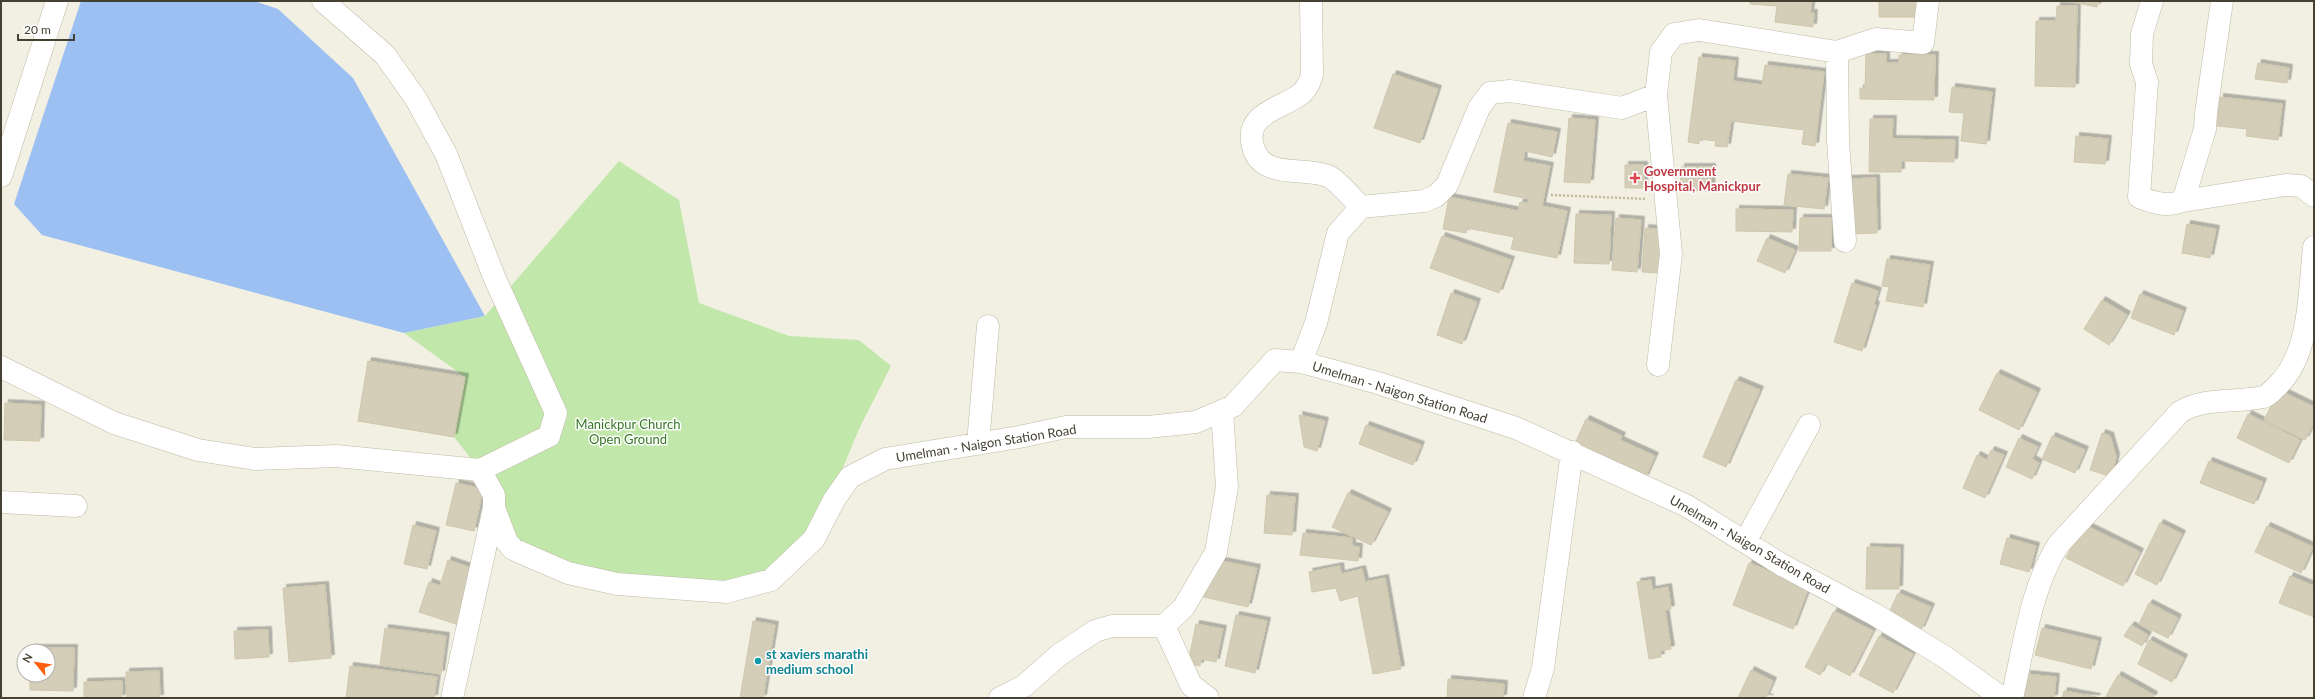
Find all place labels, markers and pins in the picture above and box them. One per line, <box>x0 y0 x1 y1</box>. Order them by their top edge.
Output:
place label: Government Hospital, Manickpur <box>1644 163 1761 194</box>
marker: Government Hospital, Manickpur <box>1629 172 1641 184</box>
place label: st xaviers marathi medium school <box>766 646 868 677</box>
marker: st xaviers marathi medium school <box>753 656 763 666</box>

